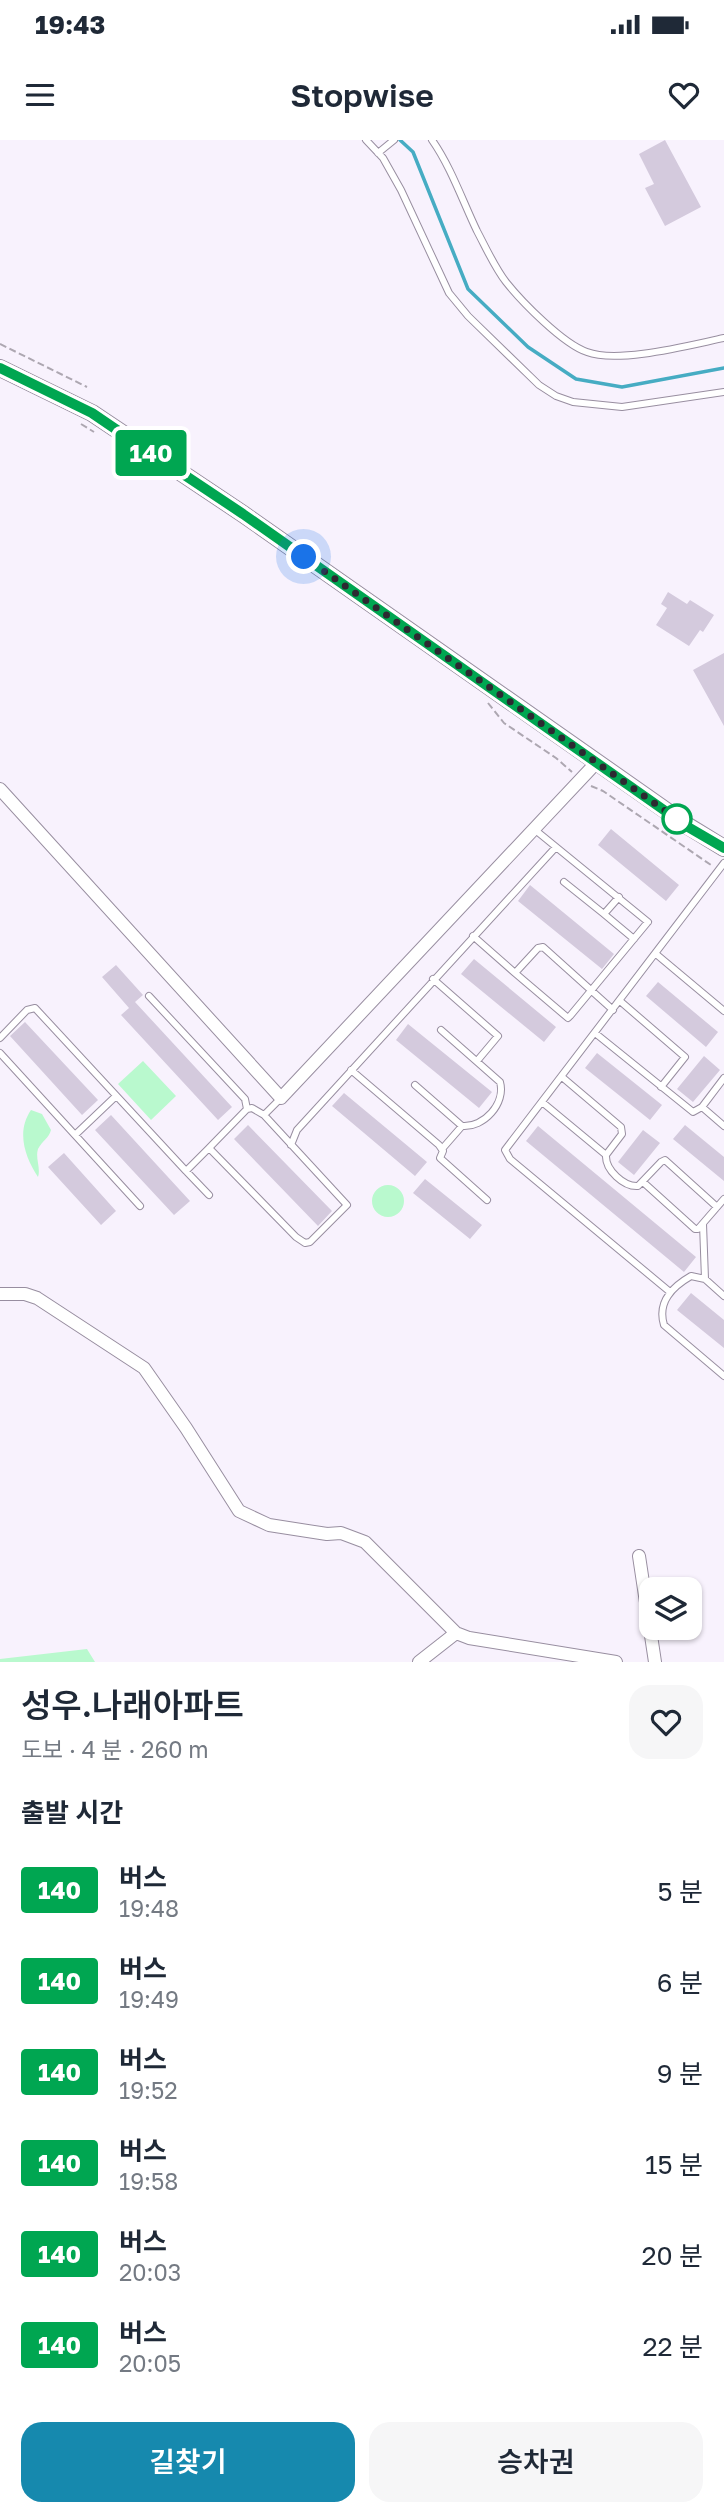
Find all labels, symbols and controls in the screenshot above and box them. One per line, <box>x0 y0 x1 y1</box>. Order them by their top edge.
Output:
text: 19:43 <box>35 9 105 40</box>
icon: menu <box>21 76 59 114</box>
text: Stopwise <box>290 76 434 114</box>
icon: heart <box>665 76 703 114</box>
line badge: 140 <box>111 430 191 476</box>
text: 140 <box>130 438 172 467</box>
your location <box>286 539 321 574</box>
unlabelled marker <box>662 804 692 834</box>
map controls <box>639 1577 702 1640</box>
button: layers <box>639 1577 702 1640</box>
text: 성우.나래아파트 <box>21 1685 244 1724</box>
button: heart <box>629 1685 703 1759</box>
text: 도보 · 4 분 · 260 m <box>21 1735 209 1763</box>
text: 출발 시간 <box>21 1797 123 1828</box>
text: 버스 <box>119 1862 167 1893</box>
text: 140 <box>38 1875 81 1904</box>
text: 5 분 <box>657 1876 703 1907</box>
text: 19:48 <box>119 1894 179 1922</box>
text: 버스 <box>119 1953 167 1984</box>
text: 140 <box>38 1966 81 1995</box>
text: 6 분 <box>657 1967 703 1998</box>
text: 19:49 <box>119 1985 179 2013</box>
text: 버스 <box>119 2044 167 2075</box>
text: 140 <box>38 2057 81 2086</box>
text: 9 분 <box>657 2058 703 2089</box>
text: 19:52 <box>119 2076 178 2104</box>
text: 버스 <box>119 2135 167 2166</box>
text: 140 <box>38 2148 81 2177</box>
text: 15 분 <box>645 2149 703 2180</box>
text: 19:58 <box>119 2167 178 2195</box>
text: 버스 <box>119 2226 167 2257</box>
text: 140 <box>38 2239 81 2268</box>
text: 20 분 <box>641 2240 703 2271</box>
text: 20:03 <box>119 2258 181 2286</box>
text: 버스 <box>119 2317 167 2348</box>
text: 140 <box>38 2330 81 2359</box>
text: 22 분 <box>642 2331 703 2362</box>
text: 20:05 <box>119 2349 181 2377</box>
button: 길찾기 <box>21 2422 355 2502</box>
button: 승차권 <box>369 2422 703 2502</box>

